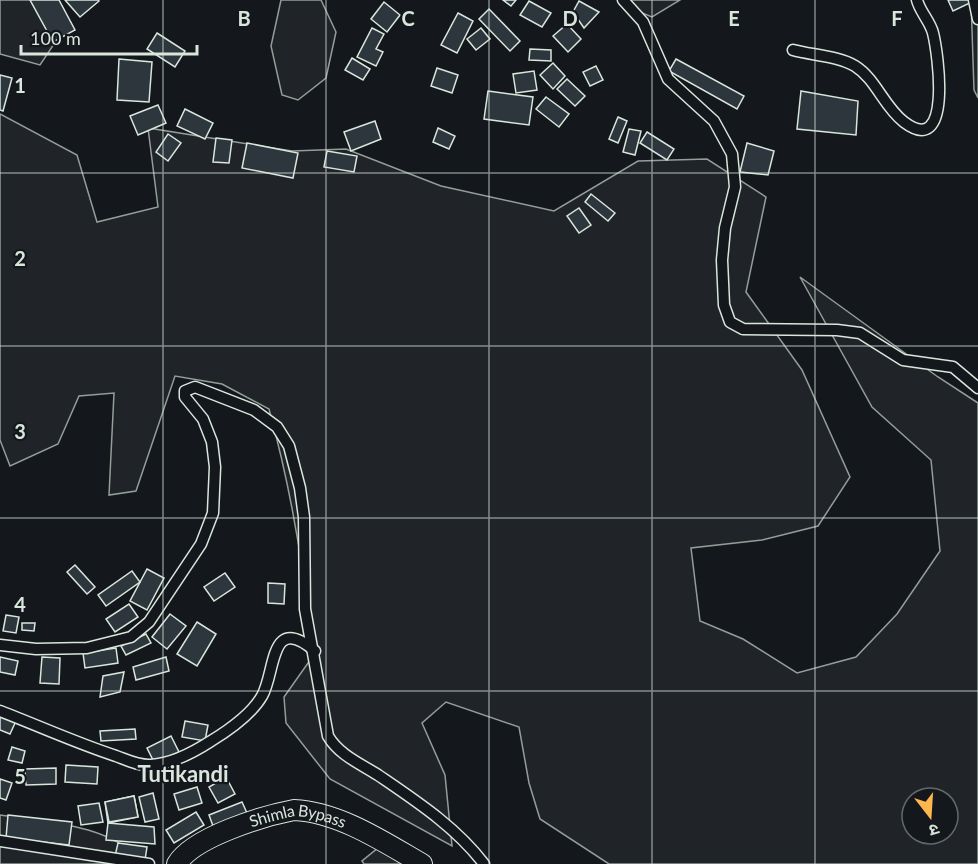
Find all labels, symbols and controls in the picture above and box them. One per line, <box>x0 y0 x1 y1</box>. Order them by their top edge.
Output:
text: B <box>237 6 251 30</box>
text: C <box>401 6 415 30</box>
text: D <box>562 6 578 30</box>
text: E <box>728 6 740 30</box>
text: F <box>891 6 903 30</box>
scale bar <box>21 18 196 56</box>
text: 100 m <box>30 27 81 49</box>
text: 1 <box>14 73 26 97</box>
text: 2 <box>14 246 26 270</box>
text: 3 <box>14 419 26 443</box>
text: 4 <box>14 592 26 616</box>
district label: Tutikandi <box>137 760 229 787</box>
text: 5 <box>14 764 26 788</box>
north arrow <box>900 786 960 846</box>
street label: Shimla Bypass <box>247 800 349 831</box>
text: उ <box>927 820 942 841</box>

